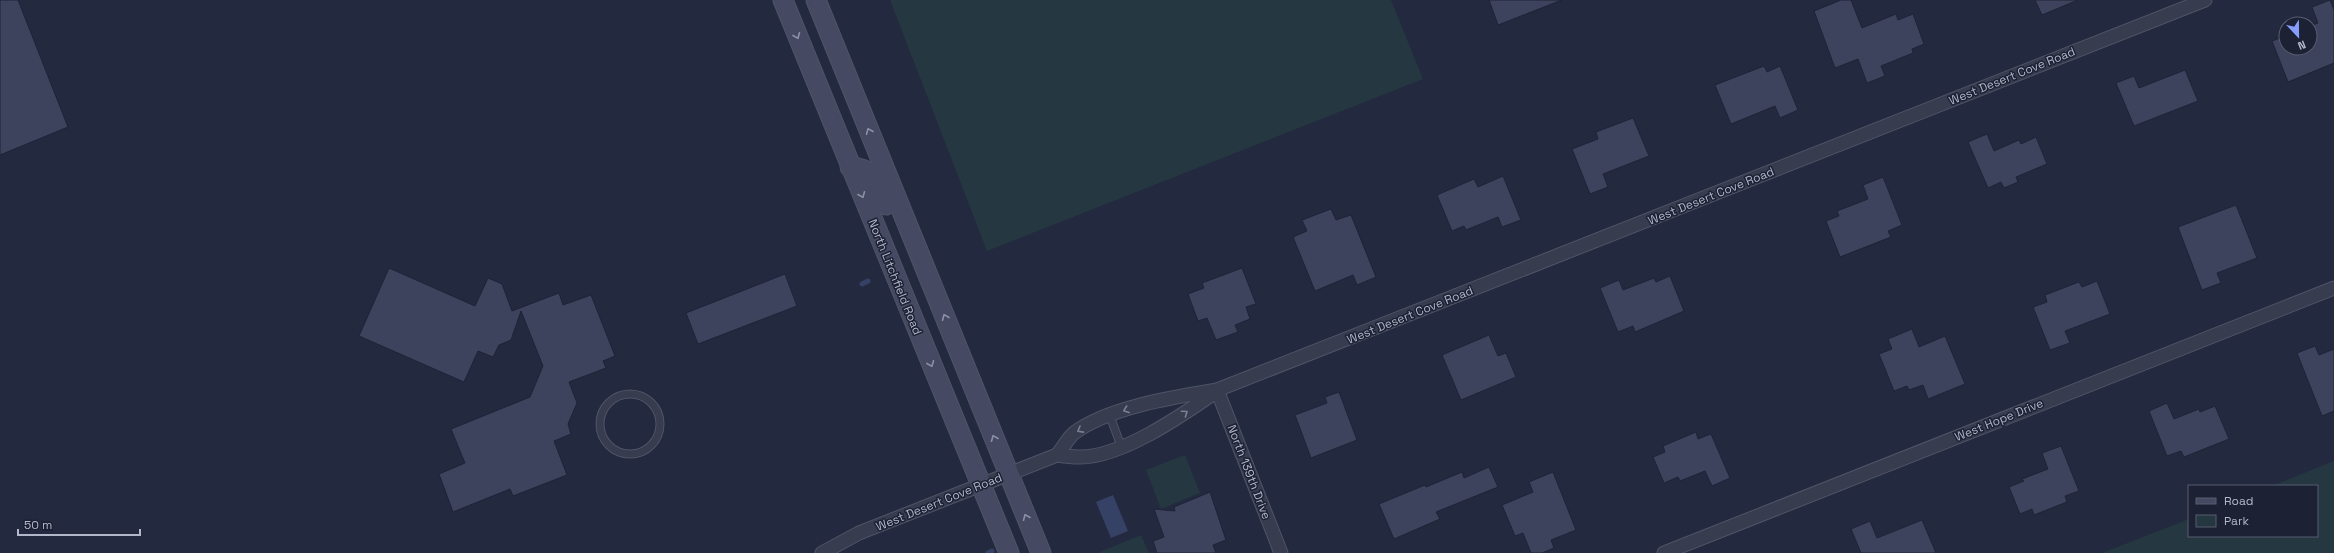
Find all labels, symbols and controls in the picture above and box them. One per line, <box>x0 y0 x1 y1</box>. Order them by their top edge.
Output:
north arrow <box>2278 16 2318 56</box>
one-way arrow <box>793 33 801 40</box>
text: N <box>2296 37 2308 53</box>
street label: West Desert Cove Road <box>1947 43 2077 109</box>
one-way arrow <box>866 128 874 135</box>
street label: West Desert Cove Road <box>1646 163 1776 229</box>
one-way arrow <box>857 191 865 199</box>
street label: North Litchfield Road <box>864 217 926 337</box>
street label: West Desert Cove Road <box>1345 282 1475 348</box>
one-way arrow <box>942 314 950 321</box>
one-way arrow <box>927 361 935 368</box>
street label: West Hope Drive <box>1952 395 2046 445</box>
one-way arrow <box>1123 405 1130 414</box>
one-way arrow <box>1181 410 1188 418</box>
street label: North 139th Drive <box>1224 422 1274 522</box>
one-way arrow <box>1077 426 1084 433</box>
one-way arrow <box>991 434 999 442</box>
street label: West Desert Cove Road <box>874 469 1004 535</box>
legend <box>2188 485 2318 537</box>
text: Road <box>2224 493 2253 509</box>
scale bar <box>18 511 140 537</box>
one-way arrow <box>1023 513 1031 521</box>
text: Park <box>2224 513 2249 529</box>
text: 50 m <box>24 517 52 533</box>

